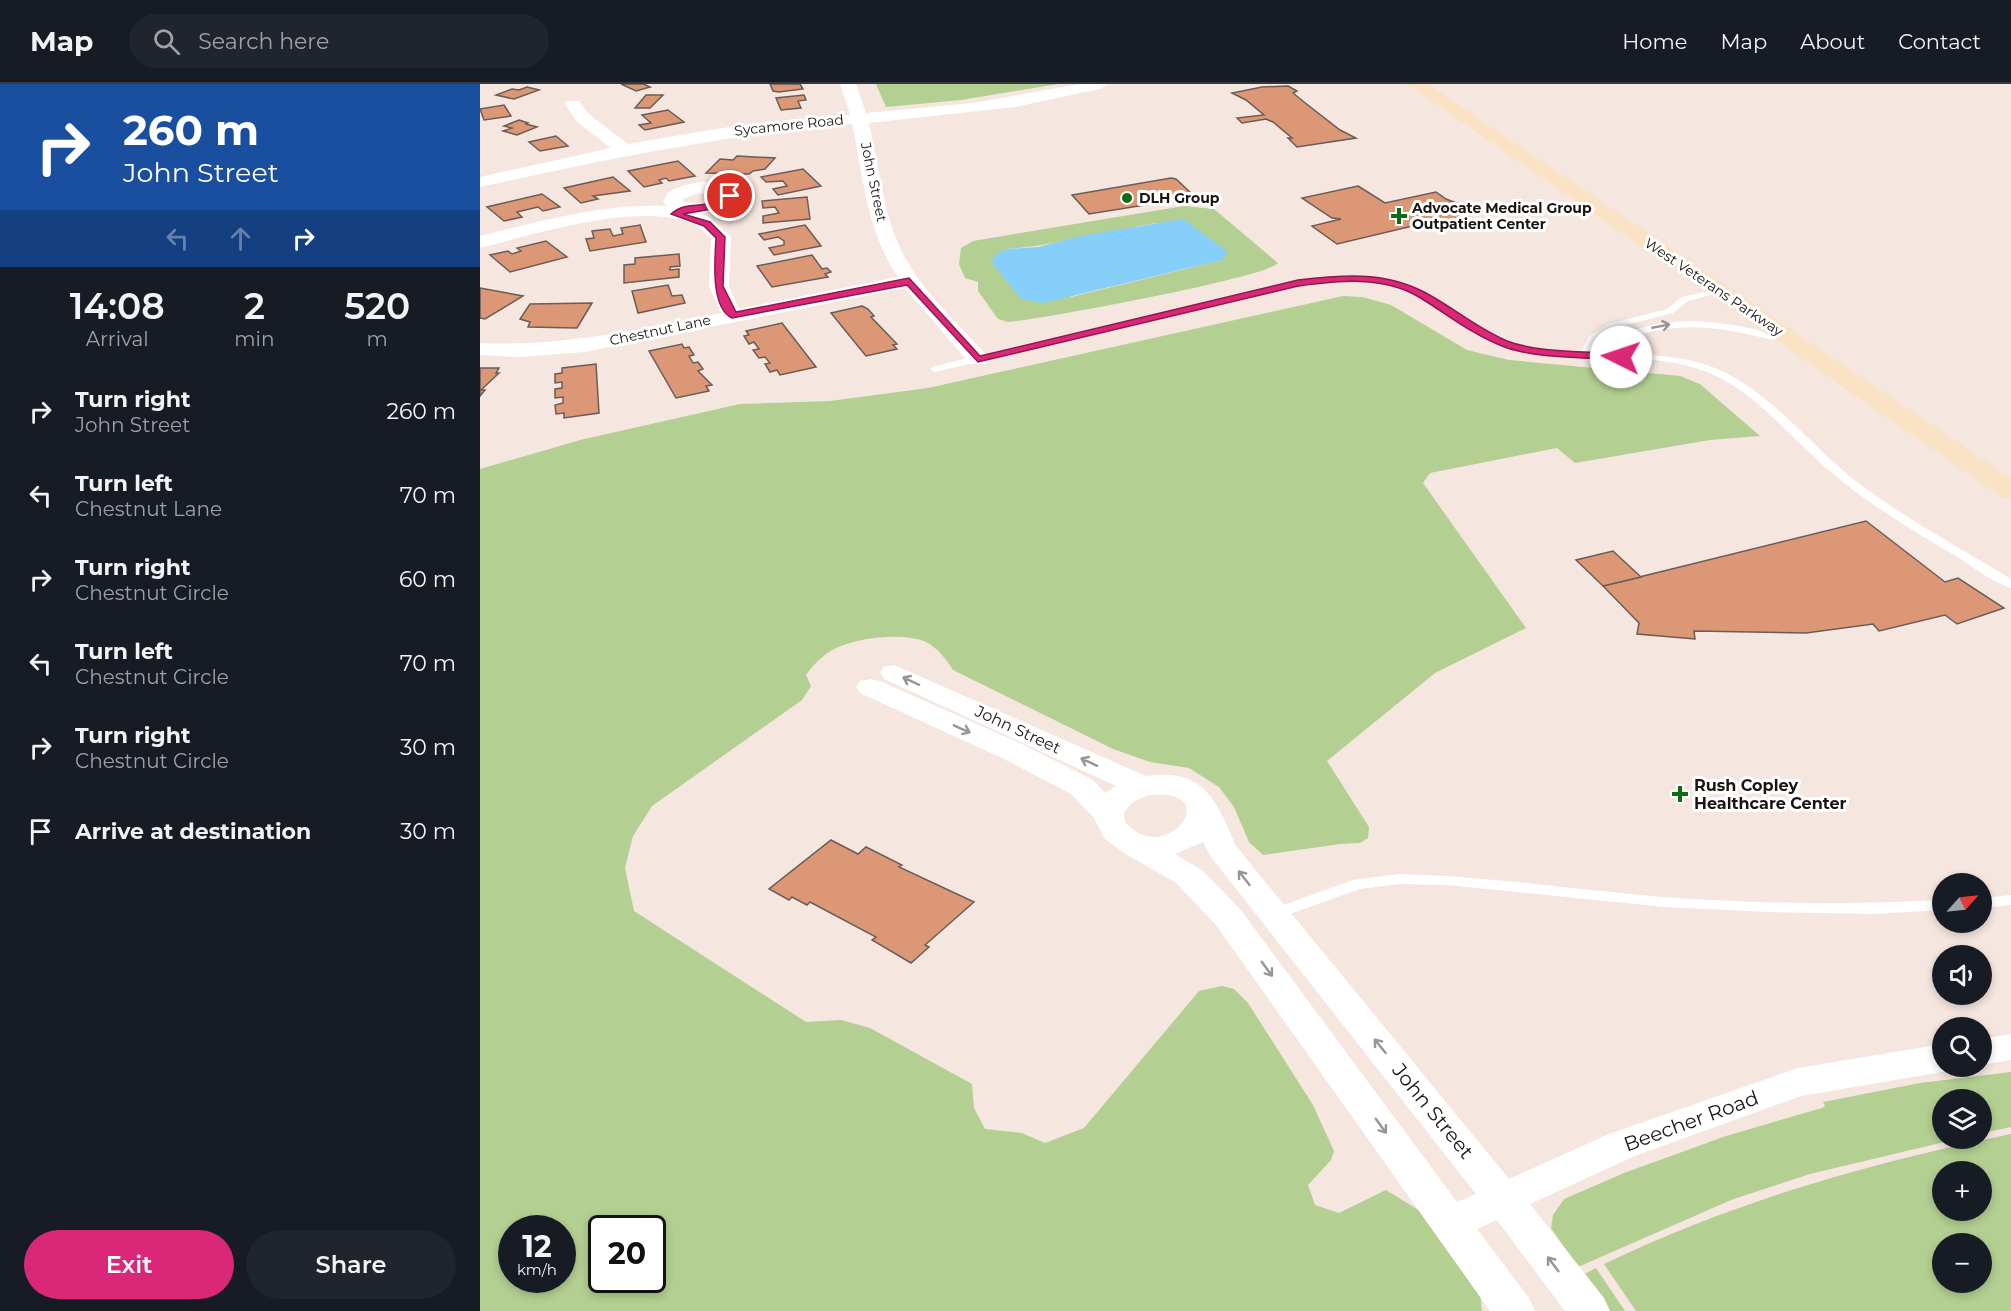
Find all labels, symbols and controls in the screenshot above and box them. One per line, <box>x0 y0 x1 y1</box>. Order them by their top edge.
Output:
search box <box>129 14 549 68</box>
text: Map <box>30 24 93 58</box>
icon: search <box>150 25 183 58</box>
text: Search here <box>198 28 329 55</box>
text: Home <box>1622 29 1687 54</box>
text: Map <box>1720 29 1767 54</box>
text: About <box>1800 29 1865 54</box>
text: Contact <box>1898 29 1981 54</box>
text: 260 m <box>123 104 259 156</box>
icon: right <box>24 108 102 186</box>
street label: Sycamore Road <box>733 110 845 140</box>
street label: John Street <box>857 140 891 224</box>
text: John Street <box>123 156 279 189</box>
pin <box>704 170 755 221</box>
icon: arrive <box>713 179 746 212</box>
place label: DLH Group <box>1139 189 1220 207</box>
marker: DLH Group <box>1120 191 1134 205</box>
place label: Advocate Medical Group Outpatient Center <box>1411 199 1592 233</box>
marker: Advocate Medical Group Outpatient Center <box>1390 207 1408 225</box>
icon: left <box>161 222 194 255</box>
icon: ahead <box>224 222 257 255</box>
icon: right <box>287 222 320 255</box>
street label: West Veterans Parkway <box>1641 234 1787 340</box>
text: 14:08 <box>70 284 165 328</box>
text: 2 <box>244 284 265 328</box>
text: 520 <box>344 284 410 328</box>
street label: Chestnut Lane <box>608 310 712 350</box>
one-way arrow <box>1650 320 1670 331</box>
position arrow <box>1589 325 1653 389</box>
text: Arrival <box>86 327 149 351</box>
text: min <box>234 327 274 351</box>
text: m <box>367 327 388 351</box>
text: Turn right <box>75 386 190 413</box>
icon: right <box>24 395 57 428</box>
text: 260 m <box>386 398 456 425</box>
text: John Street <box>75 413 190 437</box>
text: Turn left <box>75 470 173 497</box>
icon: left <box>24 479 57 512</box>
text: 70 m <box>400 482 456 509</box>
text: Chestnut Lane <box>75 497 222 521</box>
text: Turn right <box>75 554 190 581</box>
icon: right <box>24 563 57 596</box>
text: 60 m <box>399 566 456 593</box>
text: Chestnut Circle <box>75 581 229 605</box>
text: Turn left <box>75 638 173 665</box>
icon: left <box>24 647 57 680</box>
text: 70 m <box>400 650 456 677</box>
text: Chestnut Circle <box>75 665 229 689</box>
one-way arrow <box>903 674 921 686</box>
street label: John Street <box>971 701 1064 758</box>
text: Turn right <box>75 722 190 749</box>
one-way arrow <box>952 723 970 735</box>
icon: right <box>24 731 57 764</box>
text: 30 m <box>400 734 456 761</box>
text: Chestnut Circle <box>75 749 229 773</box>
one-way arrow <box>1080 755 1098 767</box>
place label: Rush Copley Healthcare Center <box>1694 776 1846 813</box>
marker: Rush Copley Healthcare Center <box>1671 785 1689 803</box>
icon: arrive <box>24 815 57 848</box>
text: Arrive at destination <box>75 818 311 845</box>
text: 30 m <box>400 818 456 845</box>
one-way arrow <box>1238 870 1251 886</box>
north arrow <box>1932 873 1992 933</box>
map controls <box>1932 873 1992 1293</box>
button: sound <box>1932 945 1992 1005</box>
one-way arrow <box>1260 960 1273 976</box>
button: search <box>1932 1017 1992 1077</box>
one-way arrow <box>1373 1038 1386 1054</box>
street label: John Street <box>1387 1058 1479 1163</box>
street label: Beecher Road <box>1620 1086 1762 1156</box>
button: layers <box>1932 1089 1992 1149</box>
one-way arrow <box>1375 1118 1388 1134</box>
button: + <box>1932 1161 1992 1221</box>
speed limit sign: 20 <box>588 1215 666 1293</box>
text: 12 <box>522 1228 552 1265</box>
button: Exit <box>24 1230 234 1299</box>
button: Share <box>246 1230 456 1299</box>
button: − <box>1932 1233 1992 1293</box>
one-way arrow <box>1547 1257 1560 1273</box>
text: km/h <box>517 1260 557 1279</box>

